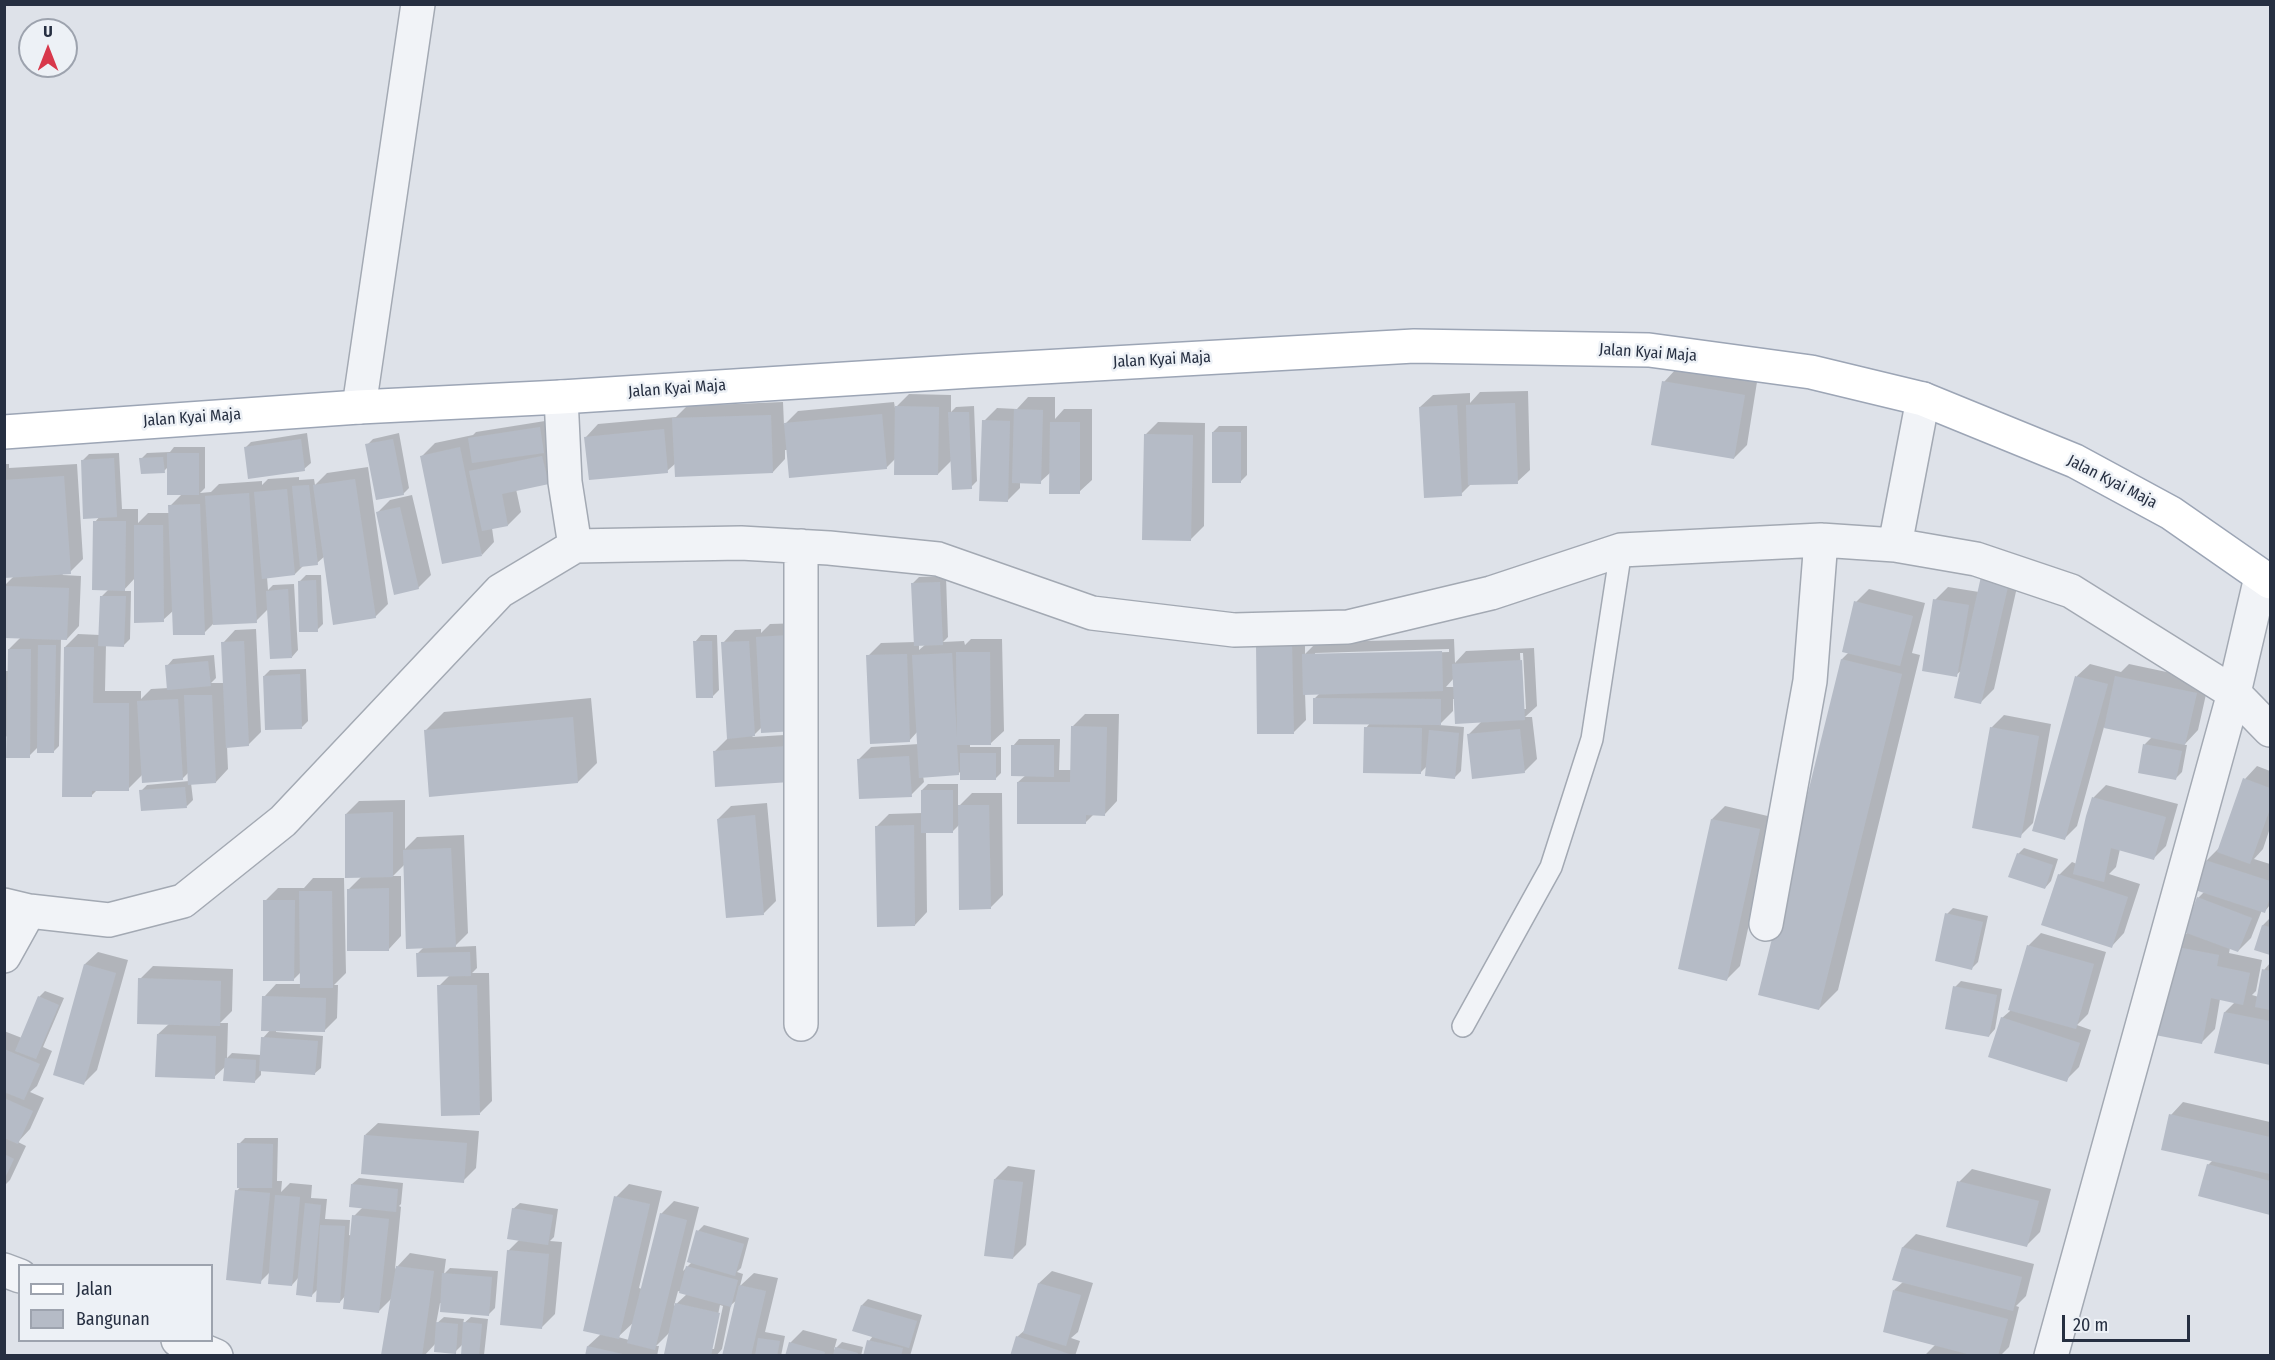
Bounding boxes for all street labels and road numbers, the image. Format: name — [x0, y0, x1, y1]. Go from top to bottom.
street label: Jalan Kyai Maja — [1598, 340, 1698, 366]
street label: Jalan Kyai Maja — [1113, 348, 1211, 372]
street label: Jalan Kyai Maja — [627, 376, 727, 402]
street label: Jalan Kyai Maja — [142, 405, 242, 431]
street label: Jalan Kyai Maja — [2064, 451, 2160, 513]

